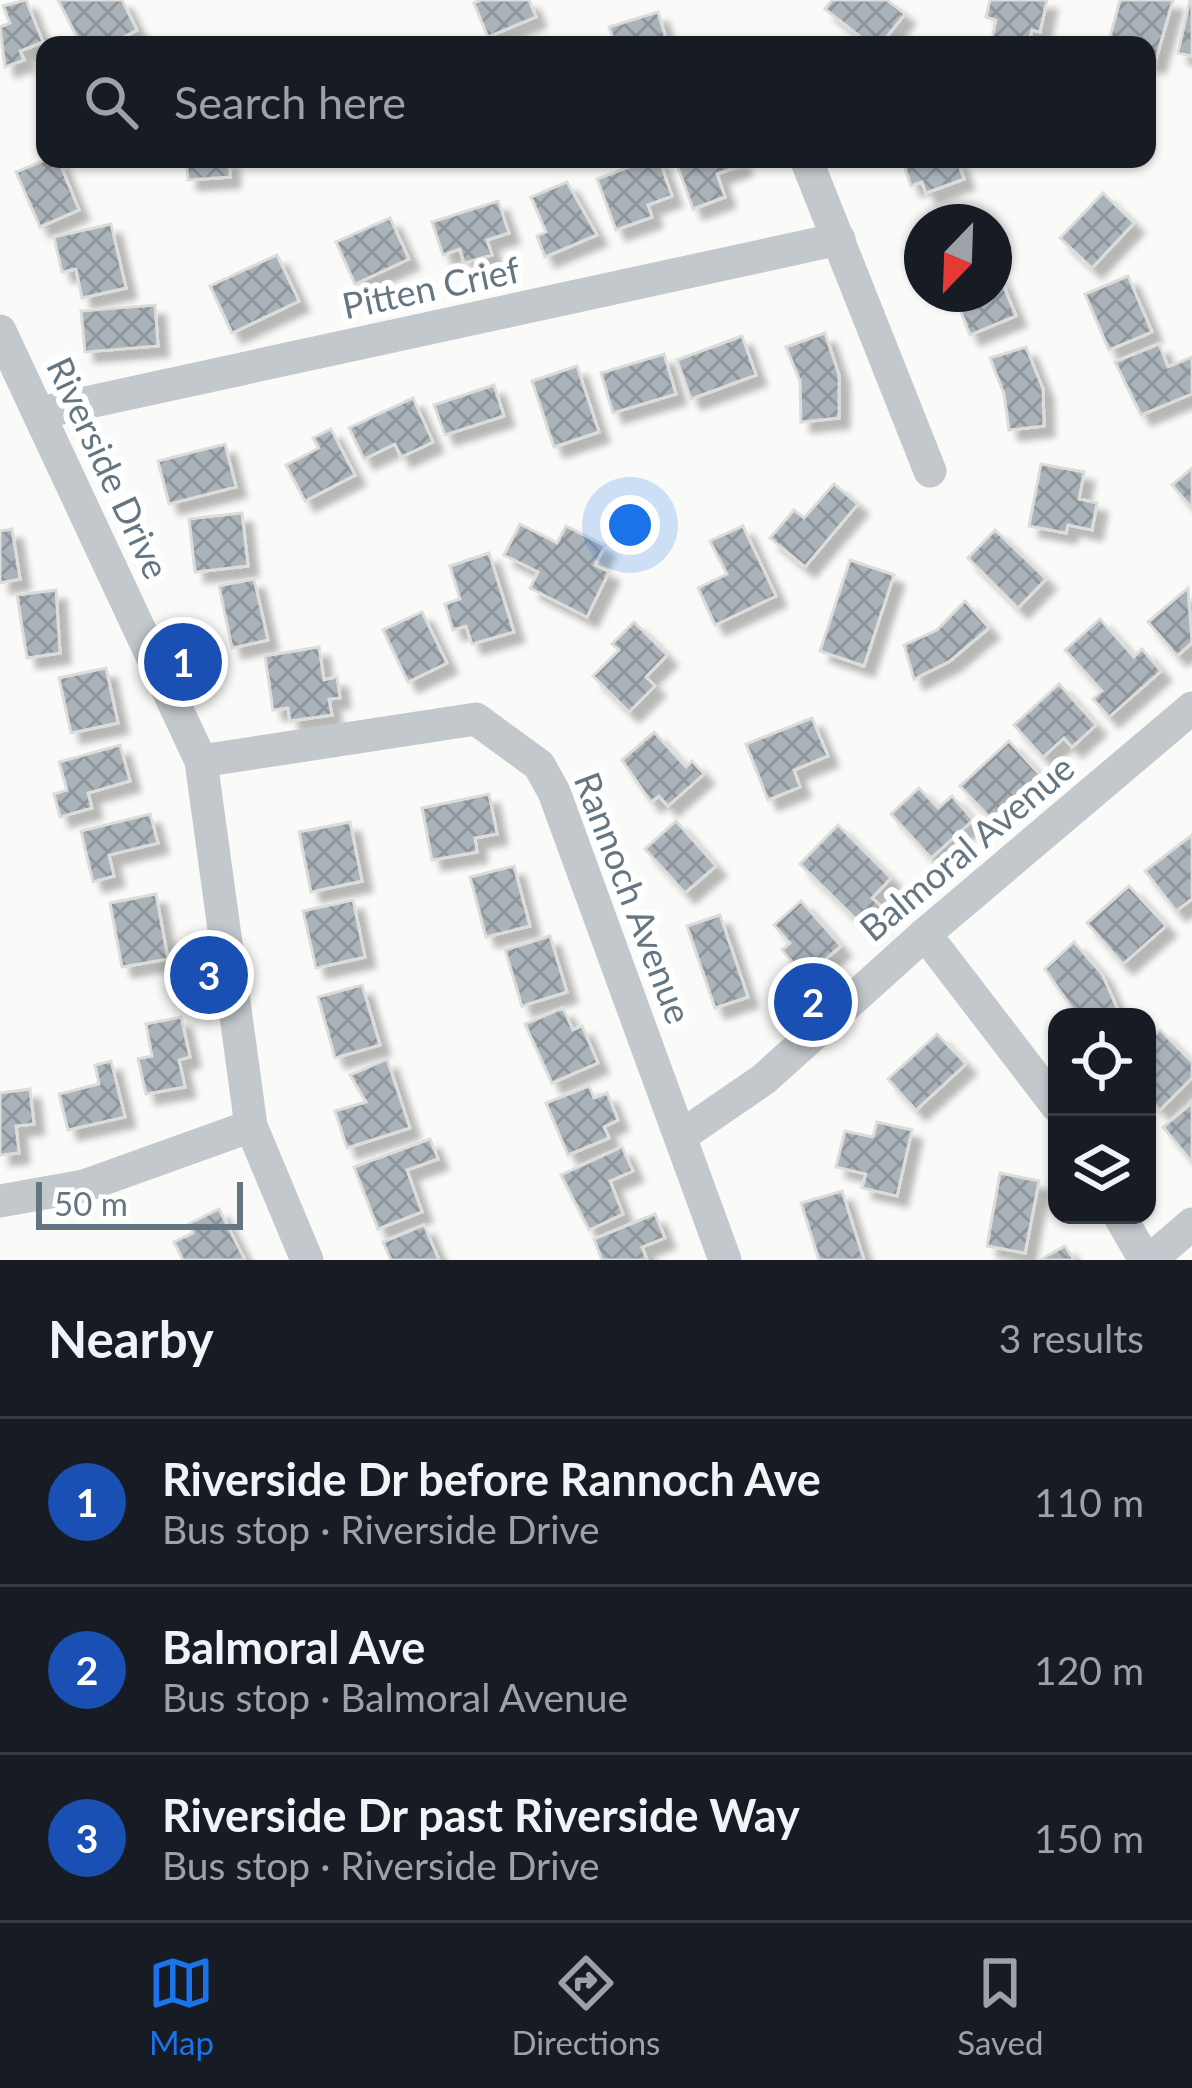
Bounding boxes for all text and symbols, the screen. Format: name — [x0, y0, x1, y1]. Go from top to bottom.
search box — [36, 36, 1156, 168]
icon: search — [78, 69, 144, 135]
text: Search here — [174, 75, 406, 129]
north arrow — [904, 204, 1012, 312]
street label: Pitten Crief — [338, 247, 524, 327]
street label: Riverside Drive — [38, 350, 179, 585]
your location — [600, 495, 660, 555]
pin: 1 — [144, 617, 222, 707]
street label: Balmoral Avenue — [850, 745, 1082, 950]
street label: Rannoch Avenue — [566, 766, 702, 1029]
pin: 3 — [170, 930, 248, 1020]
pin: 2 — [774, 957, 852, 1047]
map controls — [1048, 1008, 1156, 1224]
button: locate — [1048, 1008, 1156, 1116]
button: layers — [1048, 1116, 1156, 1224]
scale bar — [36, 1176, 243, 1229]
text: 50 m — [54, 1183, 128, 1223]
text: Nearby — [48, 1308, 214, 1369]
text: 3 results — [999, 1315, 1144, 1361]
text: Riverside Dr before Rannoch Ave — [162, 1452, 821, 1506]
text: 1 — [76, 1479, 98, 1525]
text: 110 m — [1034, 1479, 1144, 1525]
text: Bus stop · Riverside Drive — [162, 1506, 600, 1552]
text: Balmoral Ave — [162, 1620, 425, 1674]
text: 2 — [76, 1647, 98, 1693]
text: 120 m — [1034, 1647, 1144, 1693]
text: Bus stop · Balmoral Avenue — [162, 1674, 628, 1720]
text: Riverside Dr past Riverside Way — [162, 1788, 800, 1842]
text: 3 — [76, 1815, 98, 1861]
text: 150 m — [1034, 1815, 1144, 1861]
text: Bus stop · Riverside Drive — [162, 1842, 600, 1888]
tab: Map — [148, 1950, 214, 2062]
tab: Directions — [511, 1950, 660, 2062]
tab: Saved — [957, 1950, 1044, 2062]

